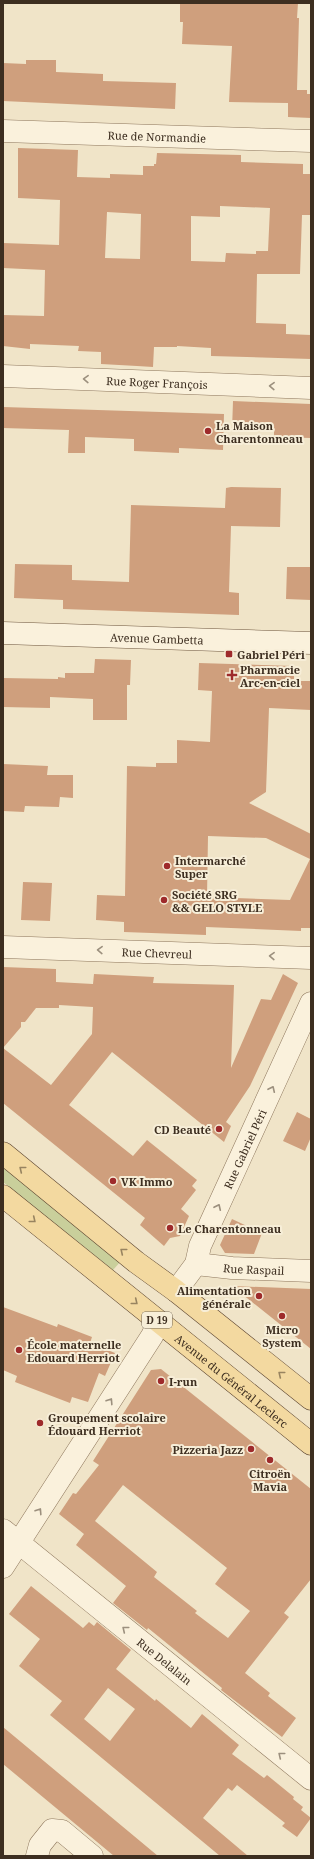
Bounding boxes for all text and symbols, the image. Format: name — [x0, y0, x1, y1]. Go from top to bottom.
street label: Rue de Normandie — [108, 127, 206, 145]
street label: Rue Roger François — [106, 373, 208, 391]
one-way arrow — [83, 375, 89, 383]
one-way arrow — [269, 382, 275, 390]
place label: La Maison Charentonneau — [216, 418, 303, 446]
marker: La Maison Charentonneau — [203, 426, 213, 436]
street label: Avenue Gambetta — [110, 629, 204, 647]
place label: Gabriel Péri — [237, 647, 305, 662]
marker: Gabriel Péri — [224, 649, 234, 659]
place label: Pharmacie Arc-en-ciel — [240, 662, 300, 690]
marker: Pharmacie Arc-en-ciel — [227, 670, 237, 680]
place label: Intermarché Super — [175, 853, 246, 881]
marker: Intermarché Super — [162, 861, 172, 871]
place label: Société SRG && GELO STYLE — [172, 887, 262, 915]
marker: Société SRG && GELO STYLE — [159, 895, 169, 905]
street label: Rue Chevreul — [121, 944, 193, 961]
one-way arrow — [97, 946, 103, 955]
one-way arrow — [269, 952, 275, 961]
one-way arrow — [267, 1085, 275, 1093]
street label: Rue Gabriel Péri — [220, 1106, 269, 1191]
place label: CD Beauté — [154, 1122, 211, 1137]
marker: CD Beauté — [214, 1124, 224, 1134]
one-way arrow — [20, 1166, 27, 1173]
place label: VK Immo — [121, 1174, 173, 1189]
marker: VK Immo — [108, 1176, 118, 1186]
one-way arrow — [213, 1204, 221, 1211]
one-way arrow — [29, 1216, 36, 1223]
place label: Le Charentonneau — [178, 1221, 282, 1236]
marker: Le Charentonneau — [165, 1223, 175, 1233]
one-way arrow — [120, 1249, 128, 1256]
street label: Rue Raspail — [222, 1260, 285, 1278]
place label: Alimentation générale — [177, 1283, 252, 1311]
marker: Alimentation générale — [254, 1291, 264, 1301]
one-way arrow — [130, 1297, 137, 1304]
marker: Micro System — [277, 1311, 287, 1321]
road number: D 19 — [142, 1312, 172, 1328]
place label: Micro System — [262, 1322, 302, 1350]
street label: Avenue du Général Leclerc — [172, 1330, 292, 1431]
place label: École maternelle Edouard Herriot — [27, 1337, 121, 1365]
marker: École maternelle Edouard Herriot — [14, 1345, 24, 1355]
one-way arrow — [278, 1372, 285, 1379]
place label: I-run — [169, 1374, 198, 1389]
marker: I-run — [156, 1376, 166, 1386]
one-way arrow — [105, 1398, 113, 1405]
place label: Groupement scolaire Édouard Herriot — [48, 1410, 166, 1438]
marker: Groupement scolaire Édouard Herriot — [35, 1418, 45, 1428]
place label: Pizzeria Jazz — [173, 1442, 243, 1457]
marker: Pizzeria Jazz — [246, 1444, 256, 1454]
marker: Citroën Mavia — [265, 1455, 275, 1465]
place label: Citroën Mavia — [249, 1466, 292, 1494]
one-way arrow — [35, 1508, 42, 1515]
one-way arrow — [122, 1627, 129, 1634]
street label: Rue Delalain — [134, 1634, 195, 1688]
one-way arrow — [278, 1752, 285, 1759]

